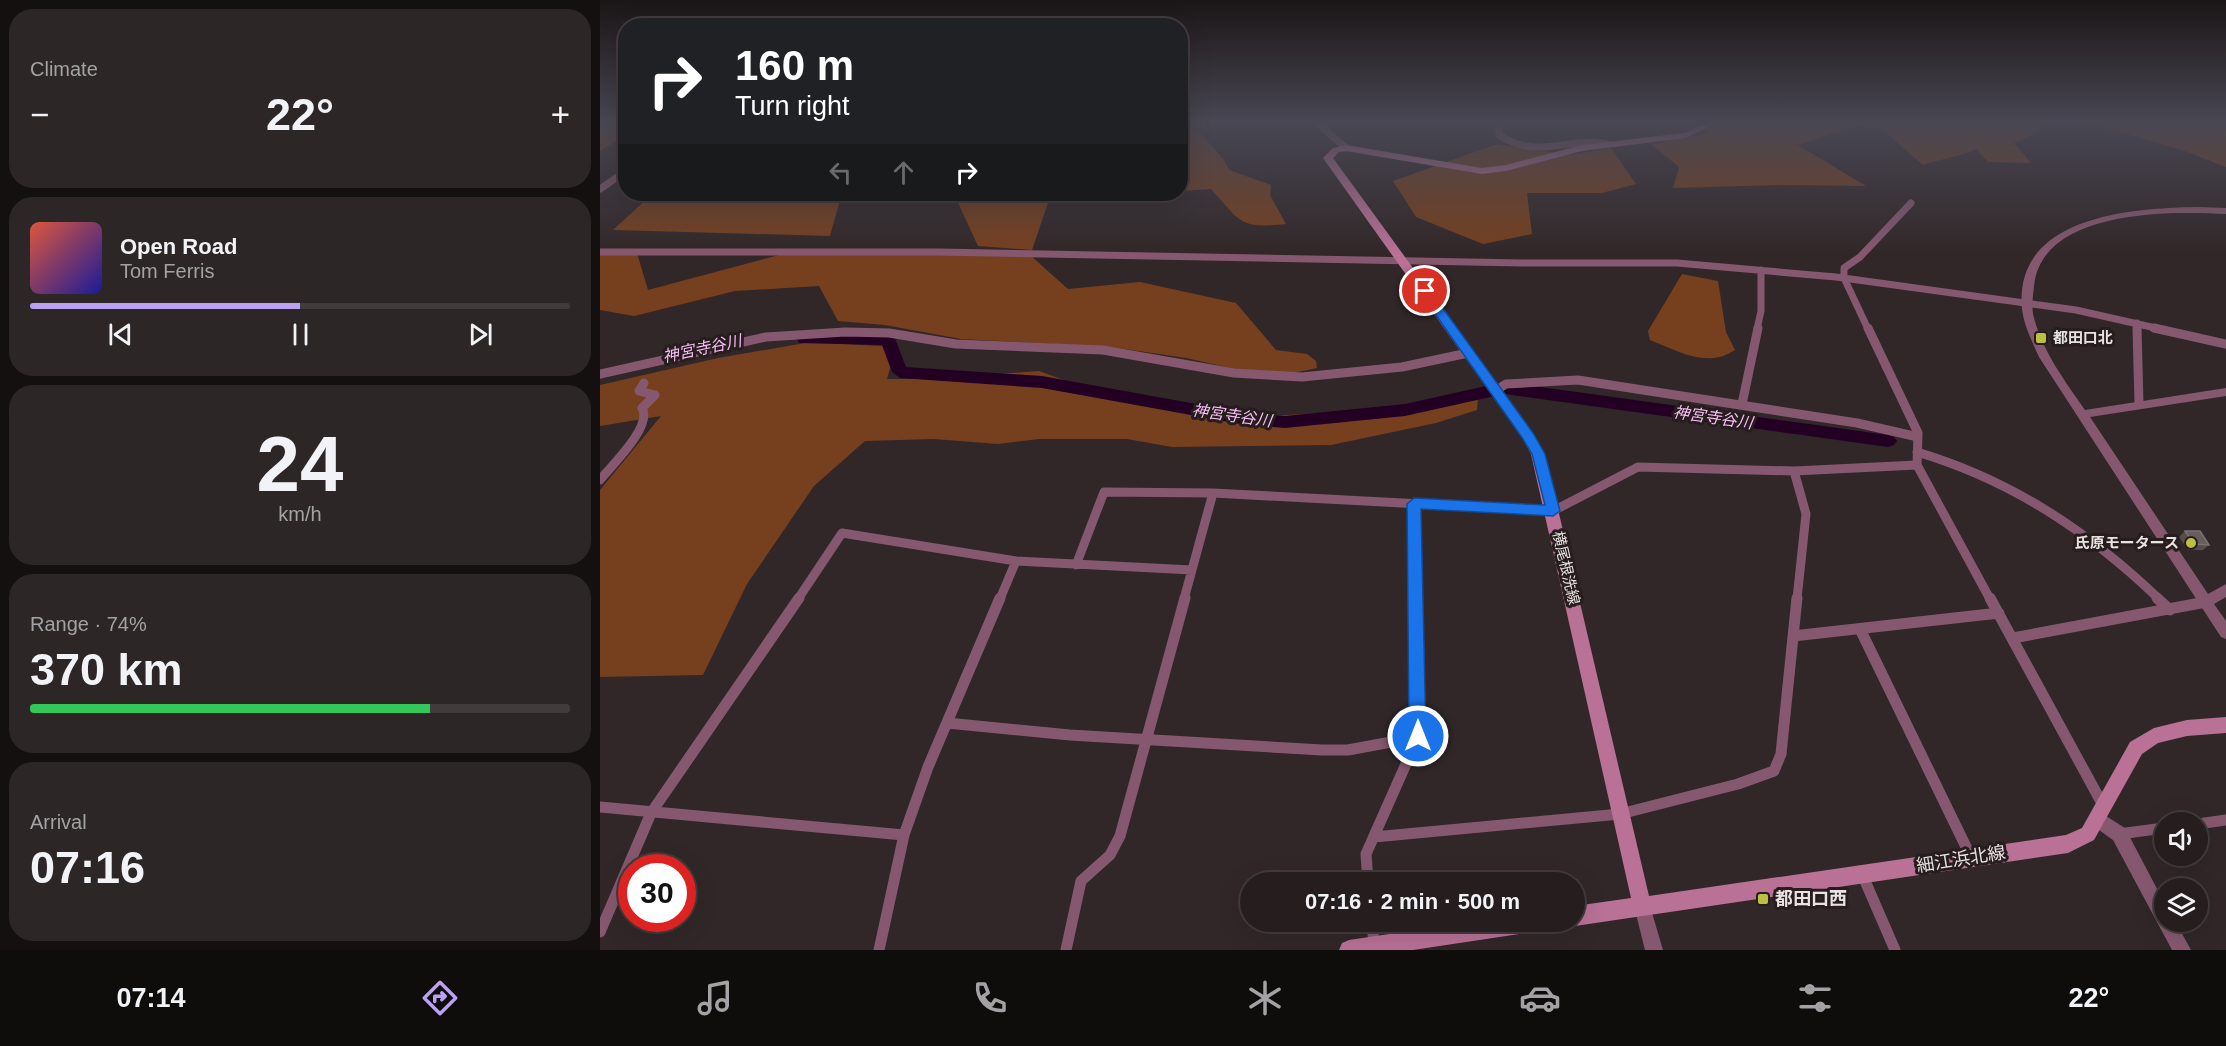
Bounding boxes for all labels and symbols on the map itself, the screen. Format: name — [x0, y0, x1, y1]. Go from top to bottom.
pin — [1399, 265, 1450, 316]
place label: 都田口北 — [2053, 329, 2113, 346]
water label: 神宮寺谷川 — [661, 331, 745, 365]
marker: 都田口北 — [2034, 331, 2048, 345]
water label: 神宮寺谷川 — [1191, 402, 1275, 430]
water label: 神宮寺谷川 — [1672, 404, 1756, 432]
street label: 横尾根洗線 — [1550, 529, 1583, 606]
place label: 氏原モータース — [2075, 534, 2179, 551]
marker: 氏原モータース — [2184, 536, 2198, 550]
position arrow — [1386, 704, 1450, 768]
street label: 細江浜北線 — [1915, 842, 2007, 876]
speed limit sign: 30 — [618, 854, 696, 932]
place label: 都田口西 — [1775, 889, 1847, 909]
marker: 都田口西 — [1756, 892, 1770, 906]

